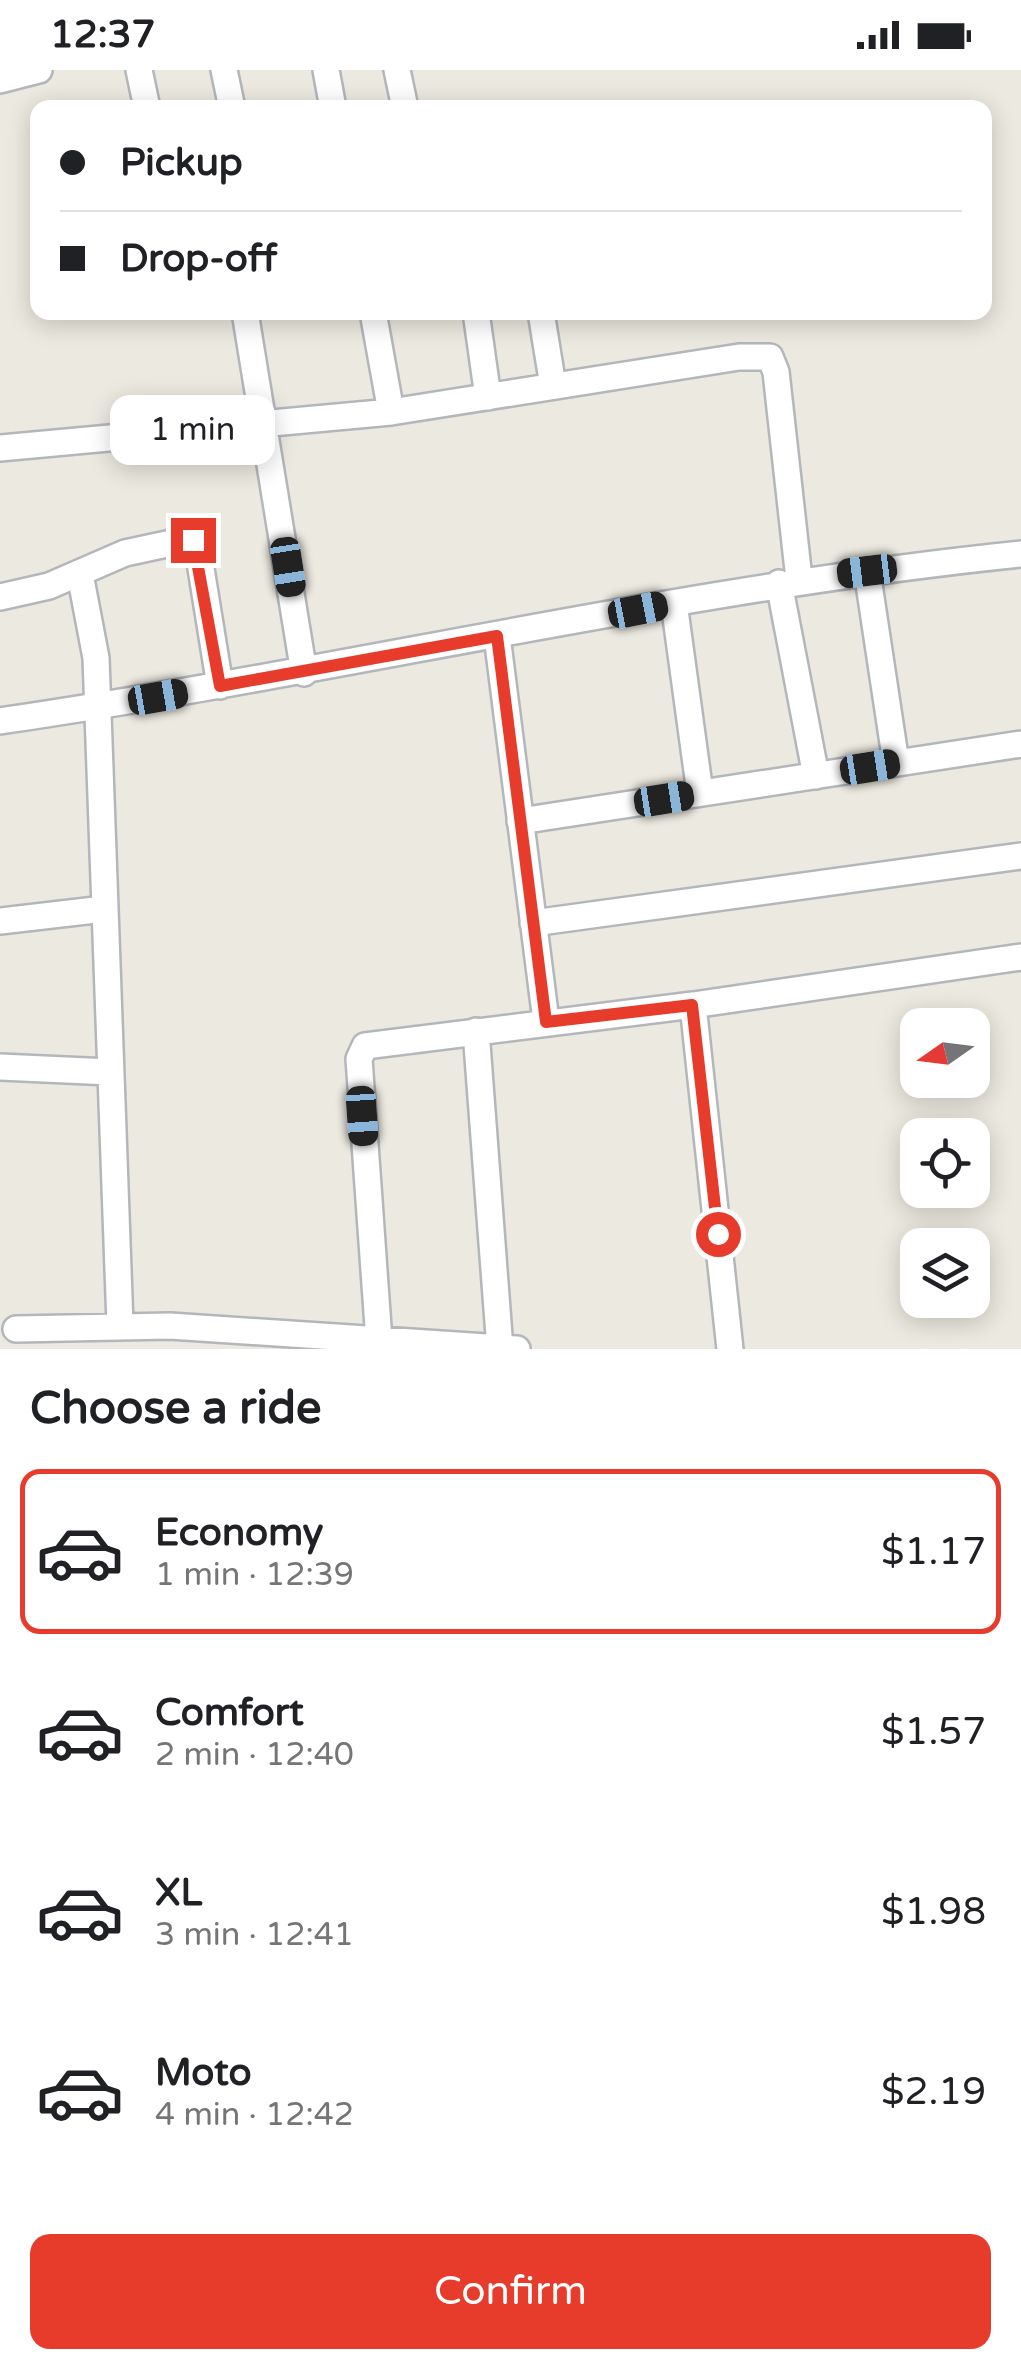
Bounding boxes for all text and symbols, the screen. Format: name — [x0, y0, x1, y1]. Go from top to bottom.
text: 12:37 — [50, 12, 155, 58]
text: Pickup — [120, 140, 243, 186]
text: Drop-off — [120, 236, 277, 282]
callout: 1 min — [110, 395, 276, 465]
text: 1 min — [150, 411, 235, 449]
route end — [171, 518, 216, 563]
car — [268, 535, 308, 599]
car — [835, 552, 899, 590]
car — [606, 590, 670, 630]
car — [126, 677, 190, 717]
car — [838, 747, 902, 787]
car — [632, 779, 696, 819]
north arrow — [900, 1008, 990, 1098]
map controls — [900, 1008, 990, 1318]
car — [345, 1085, 379, 1147]
button: locate — [900, 1118, 990, 1208]
route start — [696, 1212, 741, 1257]
button: layers — [900, 1228, 990, 1318]
text: Choose a ride — [30, 1382, 321, 1436]
icon: car — [35, 1507, 125, 1597]
text: Economy — [155, 1510, 323, 1556]
text: $1.17 — [881, 1529, 986, 1575]
text: 1 min · 12:39 — [155, 1556, 354, 1594]
icon: car — [35, 1687, 125, 1777]
text: Comfort — [155, 1690, 304, 1736]
text: $1.57 — [881, 1709, 986, 1755]
text: 2 min · 12:40 — [155, 1736, 354, 1774]
icon: car — [35, 1867, 125, 1957]
text: XL — [155, 1870, 202, 1916]
text: $1.98 — [881, 1889, 986, 1935]
text: 3 min · 12:41 — [155, 1916, 354, 1954]
icon: car — [35, 2047, 125, 2137]
text: Moto — [155, 2050, 251, 2096]
text: $2.19 — [881, 2069, 986, 2115]
text: 4 min · 12:42 — [155, 2096, 354, 2134]
button: Confirm — [30, 2234, 991, 2349]

